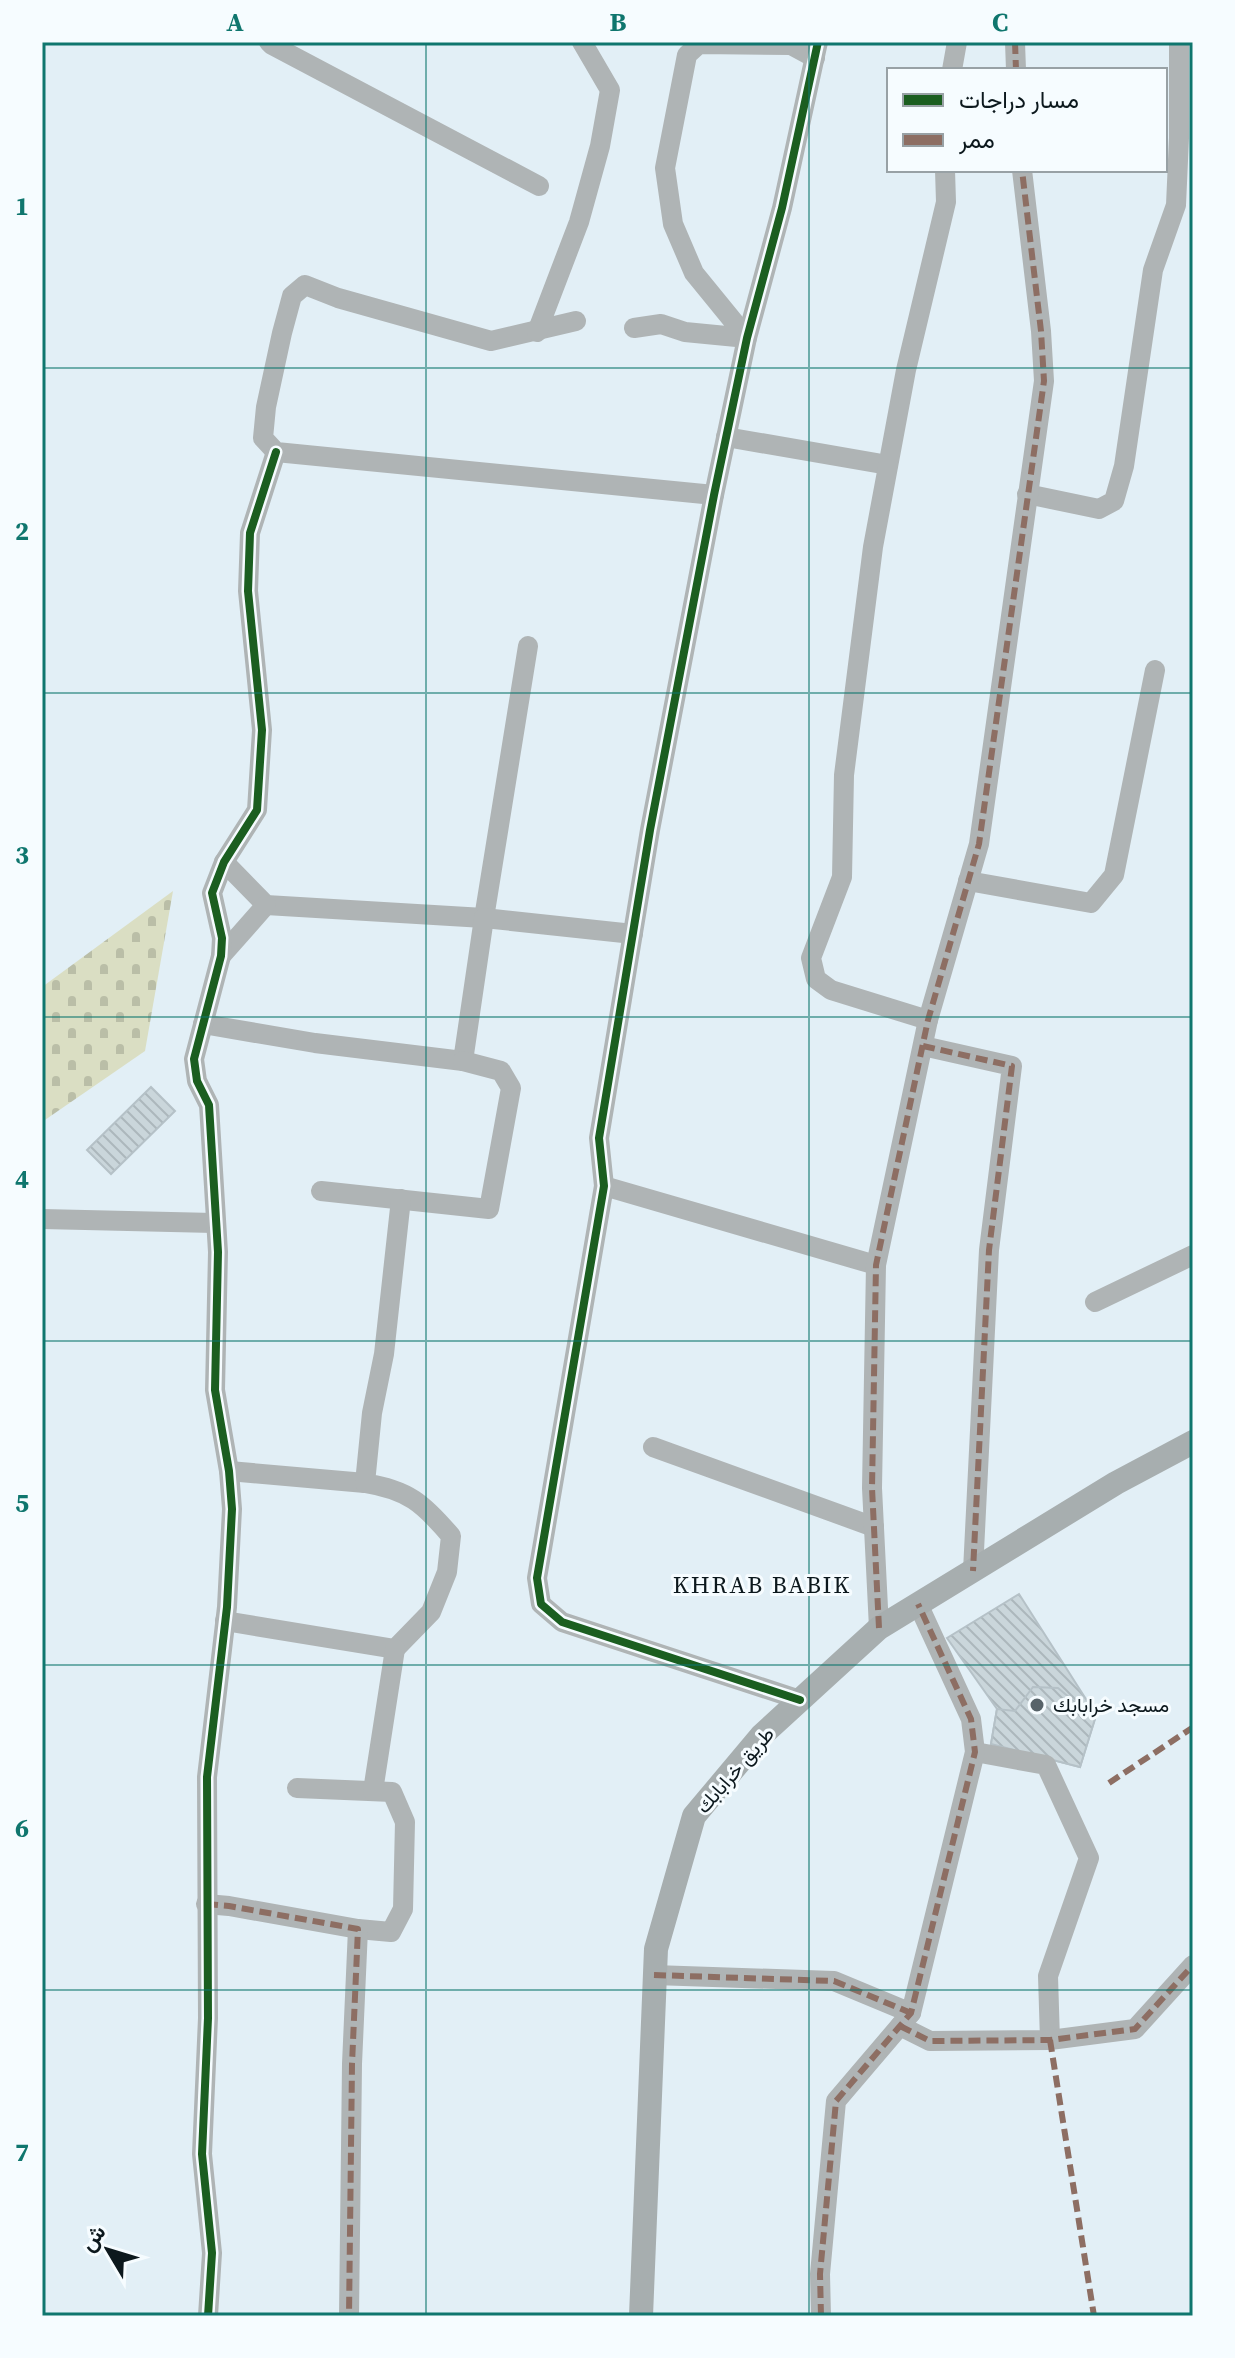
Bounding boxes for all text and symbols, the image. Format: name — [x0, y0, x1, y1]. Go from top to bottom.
text: A — [226, 4, 244, 40]
text: B — [610, 4, 627, 40]
text: C — [992, 4, 1008, 40]
legend — [887, 68, 1167, 172]
text: مسار دراجات — [959, 83, 1079, 116]
text: ممر — [958, 123, 995, 156]
text: 1 — [15, 188, 29, 224]
text: 2 — [15, 513, 29, 549]
text: 3 — [15, 837, 29, 873]
text: 4 — [15, 1161, 29, 1197]
text: 5 — [15, 1485, 29, 1521]
district label: KHRAB BABIK — [673, 1568, 851, 1601]
place label: مسجد خرابابك — [1053, 1691, 1169, 1719]
marker: مسجد خرابابك — [1028, 1696, 1046, 1714]
street label: طريق خرابابك — [689, 1721, 781, 1819]
text: 6 — [15, 1810, 29, 1846]
text: 7 — [15, 2134, 29, 2170]
north arrow — [68, 2210, 148, 2290]
text: ش — [72, 2218, 112, 2257]

